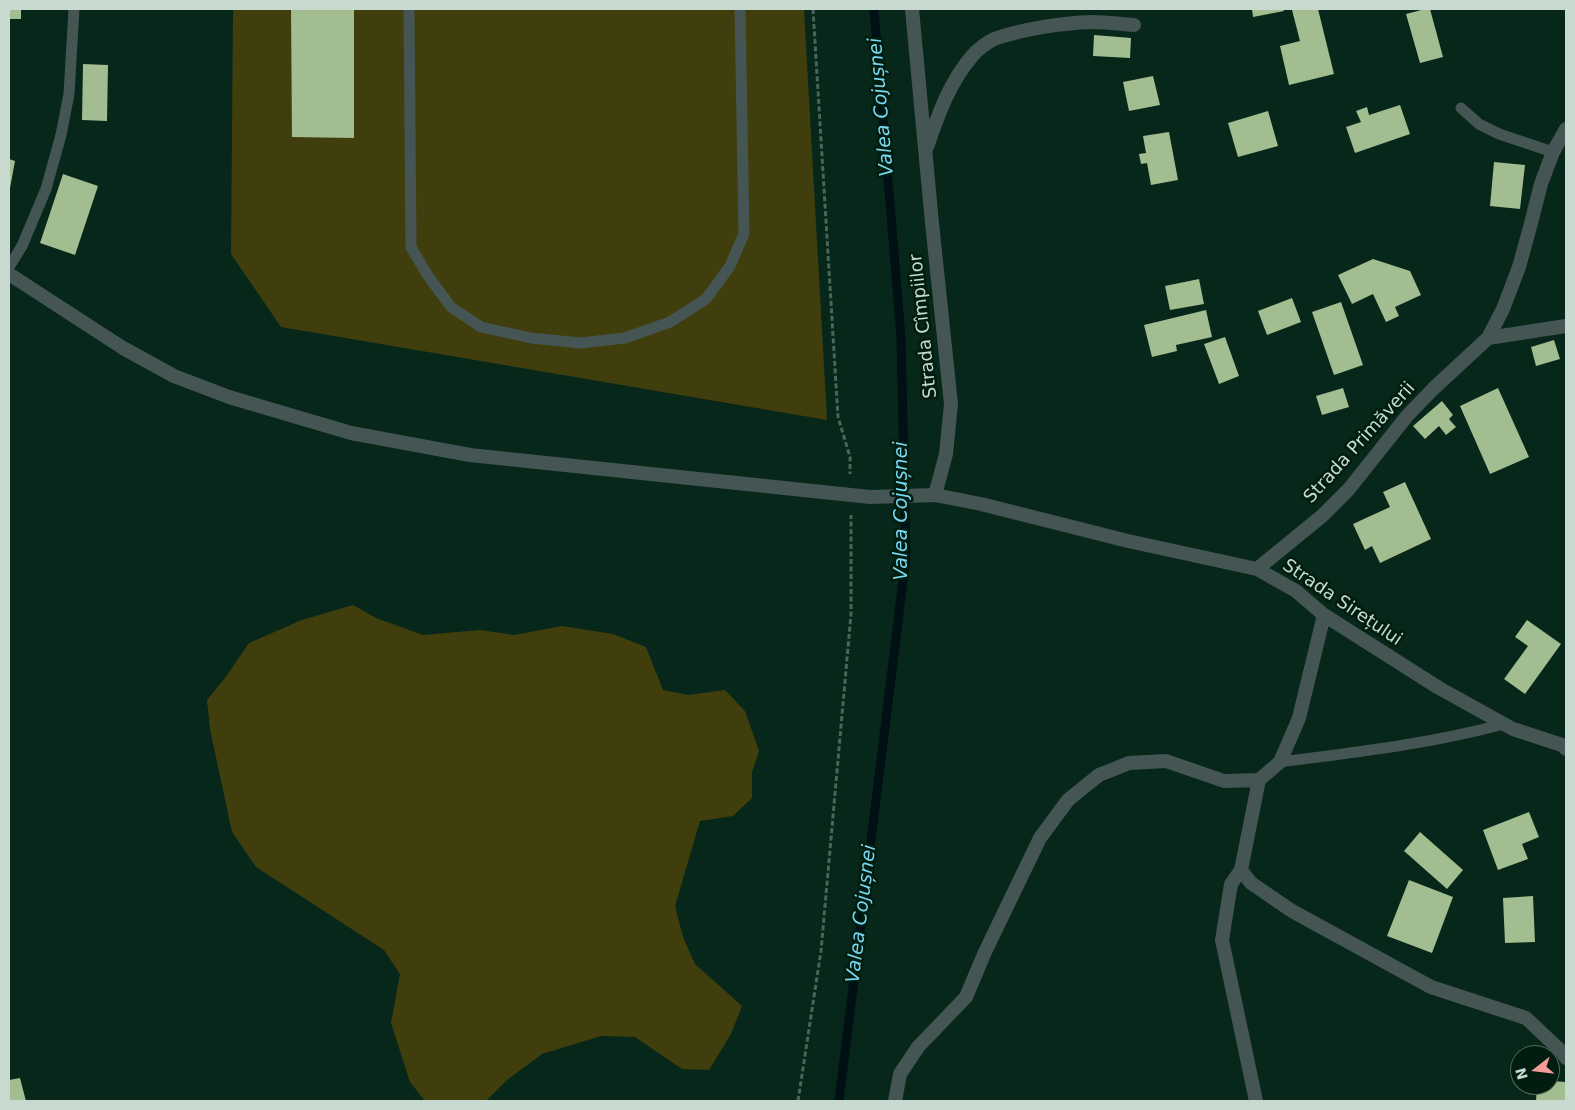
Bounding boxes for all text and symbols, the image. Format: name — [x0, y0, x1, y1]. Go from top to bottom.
water label: Valea Cojușnei — [865, 37, 899, 177]
street label: Strada Cîmpiilor — [906, 253, 942, 399]
street label: Strada Primăverii — [1300, 378, 1420, 508]
water label: Valea Cojușnei — [891, 441, 913, 581]
street label: Strada Sirețului — [1278, 555, 1406, 651]
water label: Valea Cojușnei — [842, 844, 882, 984]
north arrow — [1510, 1045, 1560, 1095]
text: N — [1512, 1066, 1531, 1082]

